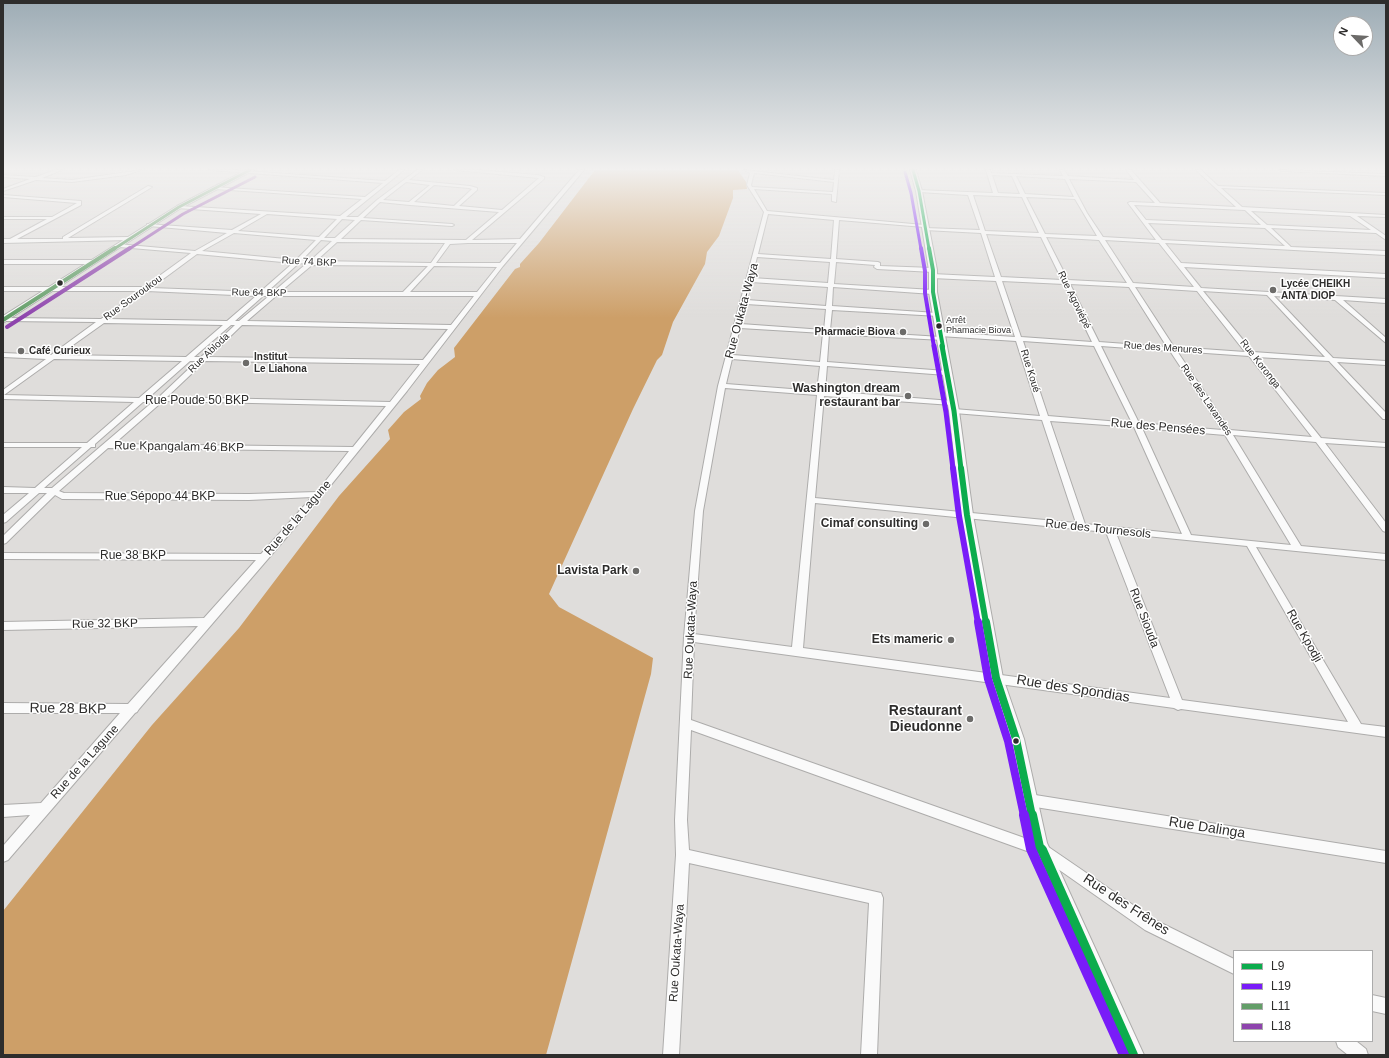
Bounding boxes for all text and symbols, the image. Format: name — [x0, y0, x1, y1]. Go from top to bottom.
north arrow — [1333, 16, 1373, 56]
text: N — [1336, 25, 1350, 37]
street label: Rue 74 BKP — [281, 255, 337, 269]
street label: Rue Oukata-Waya — [722, 262, 762, 360]
street label: Rue Agoviépé — [1055, 269, 1093, 331]
street label: Rue Souroukou — [101, 273, 165, 323]
unlabelled marker — [55, 278, 65, 288]
place label: Lycée CHEIKH ANTA DIOP — [1281, 278, 1350, 302]
marker: Lycée CHEIKH ANTA DIOP — [1268, 285, 1278, 295]
street label: Rue 64 BKP — [231, 287, 287, 299]
place label: Arrêt Phamacie Biova — [946, 316, 1011, 337]
marker: Arrêt Phamacie Biova — [934, 321, 944, 331]
place label: Pharmacie Biova — [814, 326, 895, 338]
marker: Pharmacie Biova — [898, 327, 908, 337]
street label: Rue Abloda — [186, 331, 232, 375]
street label: Rue Koronga — [1237, 337, 1283, 391]
street label: Rue des Menures — [1123, 339, 1203, 357]
place label: Café Curieux — [29, 345, 91, 357]
marker: Café Curieux — [16, 346, 26, 356]
street label: Rue Koué — [1018, 348, 1042, 394]
place label: Institut Le Liahona — [254, 351, 307, 374]
marker: Institut Le Liahona — [241, 358, 251, 368]
street label: Rue des Lavandes — [1178, 362, 1234, 438]
place label: Washington dream restaurant bar — [792, 382, 900, 410]
marker: Washington dream restaurant bar — [903, 391, 913, 401]
street label: Rue Poude 50 BKP — [145, 394, 249, 408]
street label: Rue des Pensées — [1110, 416, 1206, 438]
street label: Rue Kpangalam 46 BKP — [114, 439, 244, 455]
street label: Rue de la Lagune — [261, 478, 335, 558]
street label: Rue Sépopo 44 BKP — [105, 490, 215, 504]
street label: Rue des Tournesols — [1045, 516, 1151, 542]
place label: Cimaf consulting — [821, 517, 918, 531]
marker: Cimaf consulting — [921, 519, 931, 529]
street label: Rue 38 BKP — [100, 549, 166, 563]
place label: Lavista Park — [557, 564, 628, 578]
marker: Lavista Park — [631, 566, 641, 576]
street label: Rue Oukata-Waya — [681, 581, 701, 679]
street label: Rue Siouda — [1126, 586, 1162, 650]
street label: Rue Kpodji — [1283, 607, 1325, 665]
street label: Rue 32 BKP — [72, 616, 138, 632]
place label: Ets mameric — [872, 633, 943, 647]
marker: Ets mameric — [946, 635, 956, 645]
street label: Rue des Spondias — [1015, 672, 1131, 706]
street label: Rue 28 BKP — [29, 700, 107, 718]
place label: Restaurant Dieudonne — [889, 703, 962, 736]
marker: Restaurant Dieudonne — [965, 714, 975, 724]
street label: Rue de la Lagune — [48, 722, 122, 802]
unlabelled marker — [1011, 736, 1021, 746]
street label: Rue Dalinga — [1168, 814, 1246, 842]
street label: Rue des Frênes — [1080, 871, 1172, 939]
street label: Rue Oukata-Waya — [666, 903, 688, 1003]
legend — [1233, 950, 1373, 1042]
text: L9 — [1271, 959, 1284, 973]
text: L19 — [1271, 979, 1291, 993]
text: L11 — [1271, 999, 1290, 1013]
text: L18 — [1271, 1019, 1291, 1033]

